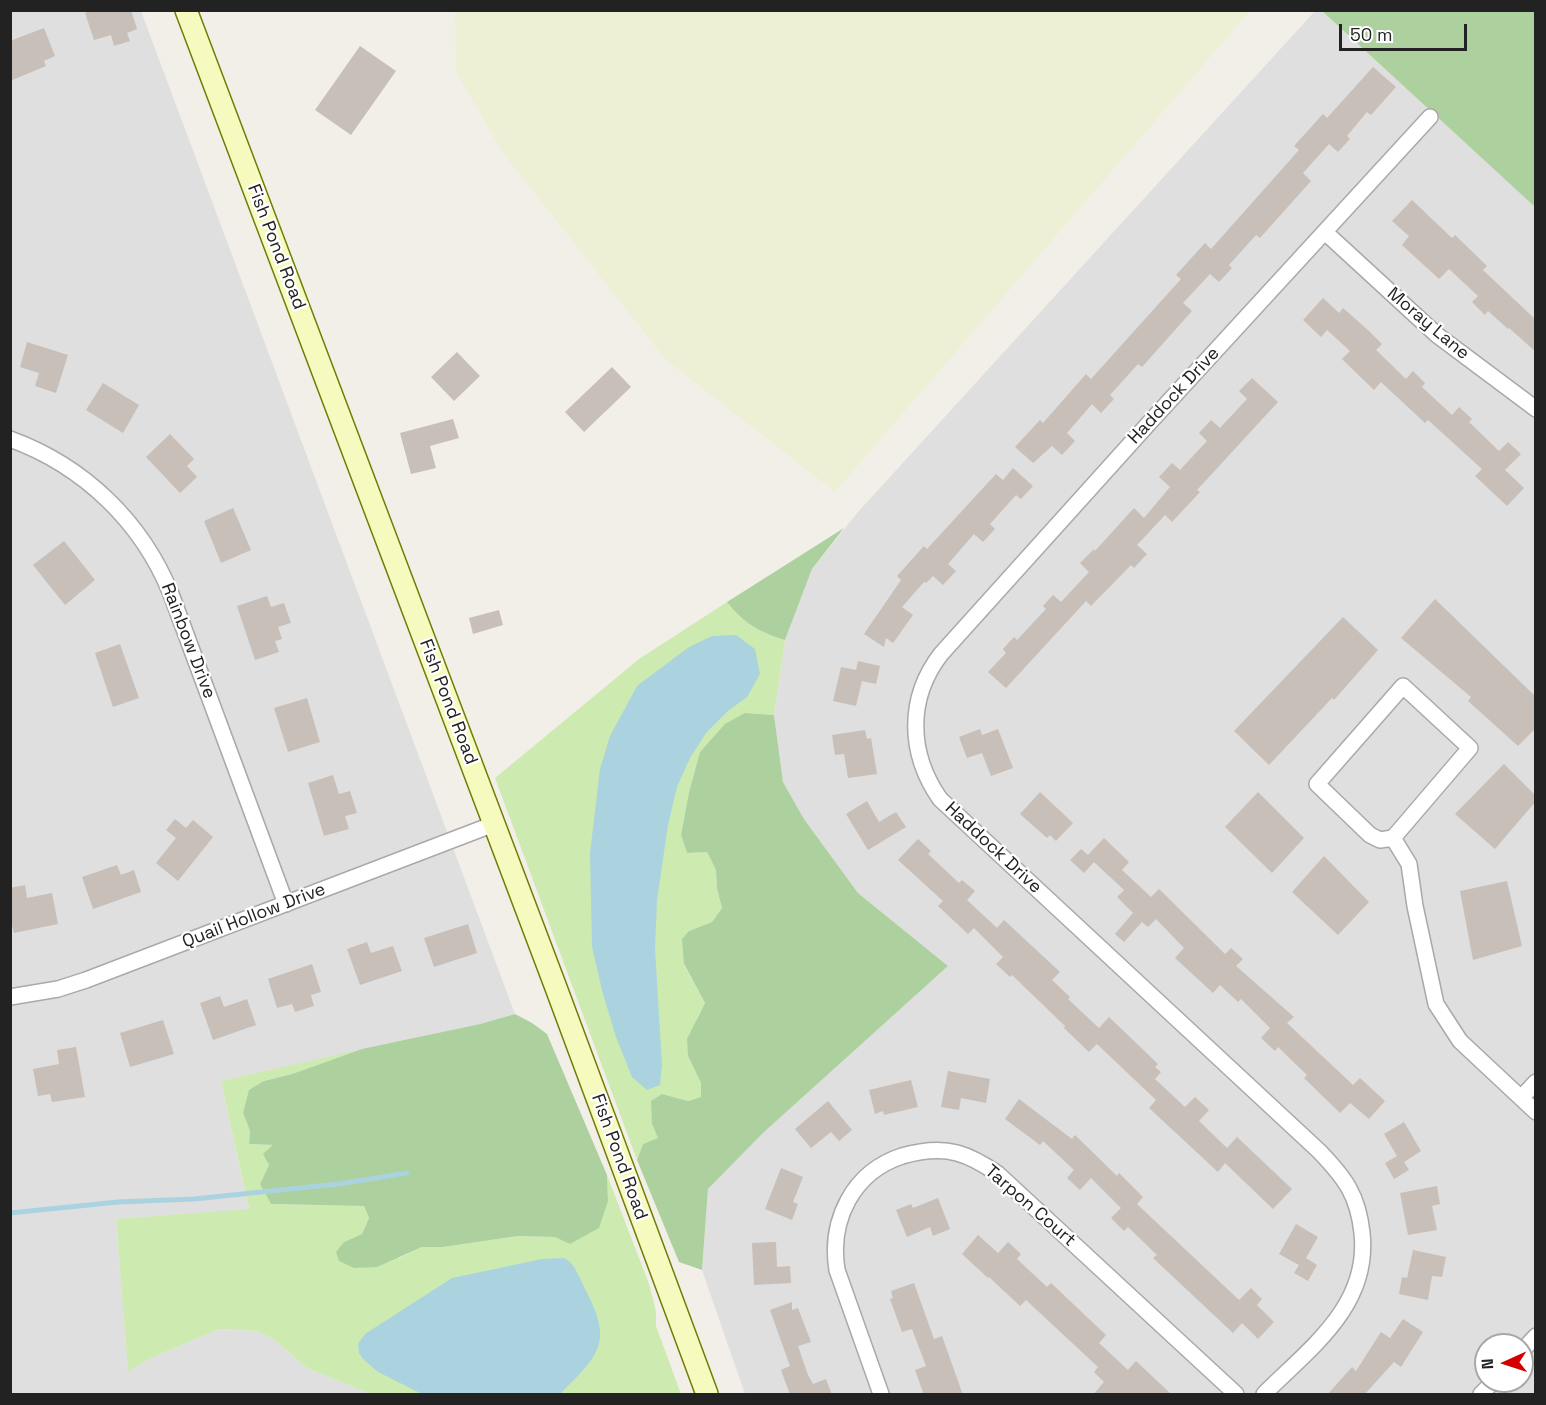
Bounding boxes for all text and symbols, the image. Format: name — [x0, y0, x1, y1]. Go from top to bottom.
scale bar — [1342, 12, 1470, 50]
text: 50 m — [1350, 23, 1392, 46]
street label: Fish Pond Road — [242, 181, 310, 313]
street label: Moray Lane — [1382, 283, 1474, 365]
street label: Haddock Drive — [1124, 343, 1224, 449]
street label: Rainbow Drive — [156, 580, 220, 702]
street label: Fish Pond Road — [414, 636, 482, 768]
street label: Haddock Drive — [940, 798, 1046, 898]
street label: Quail Hollow Drive — [179, 879, 329, 953]
street label: Fish Pond Road — [586, 1091, 652, 1223]
street label: Tarpon Court — [980, 1161, 1080, 1251]
north arrow — [1474, 1333, 1534, 1393]
text: N — [1477, 1358, 1498, 1370]

